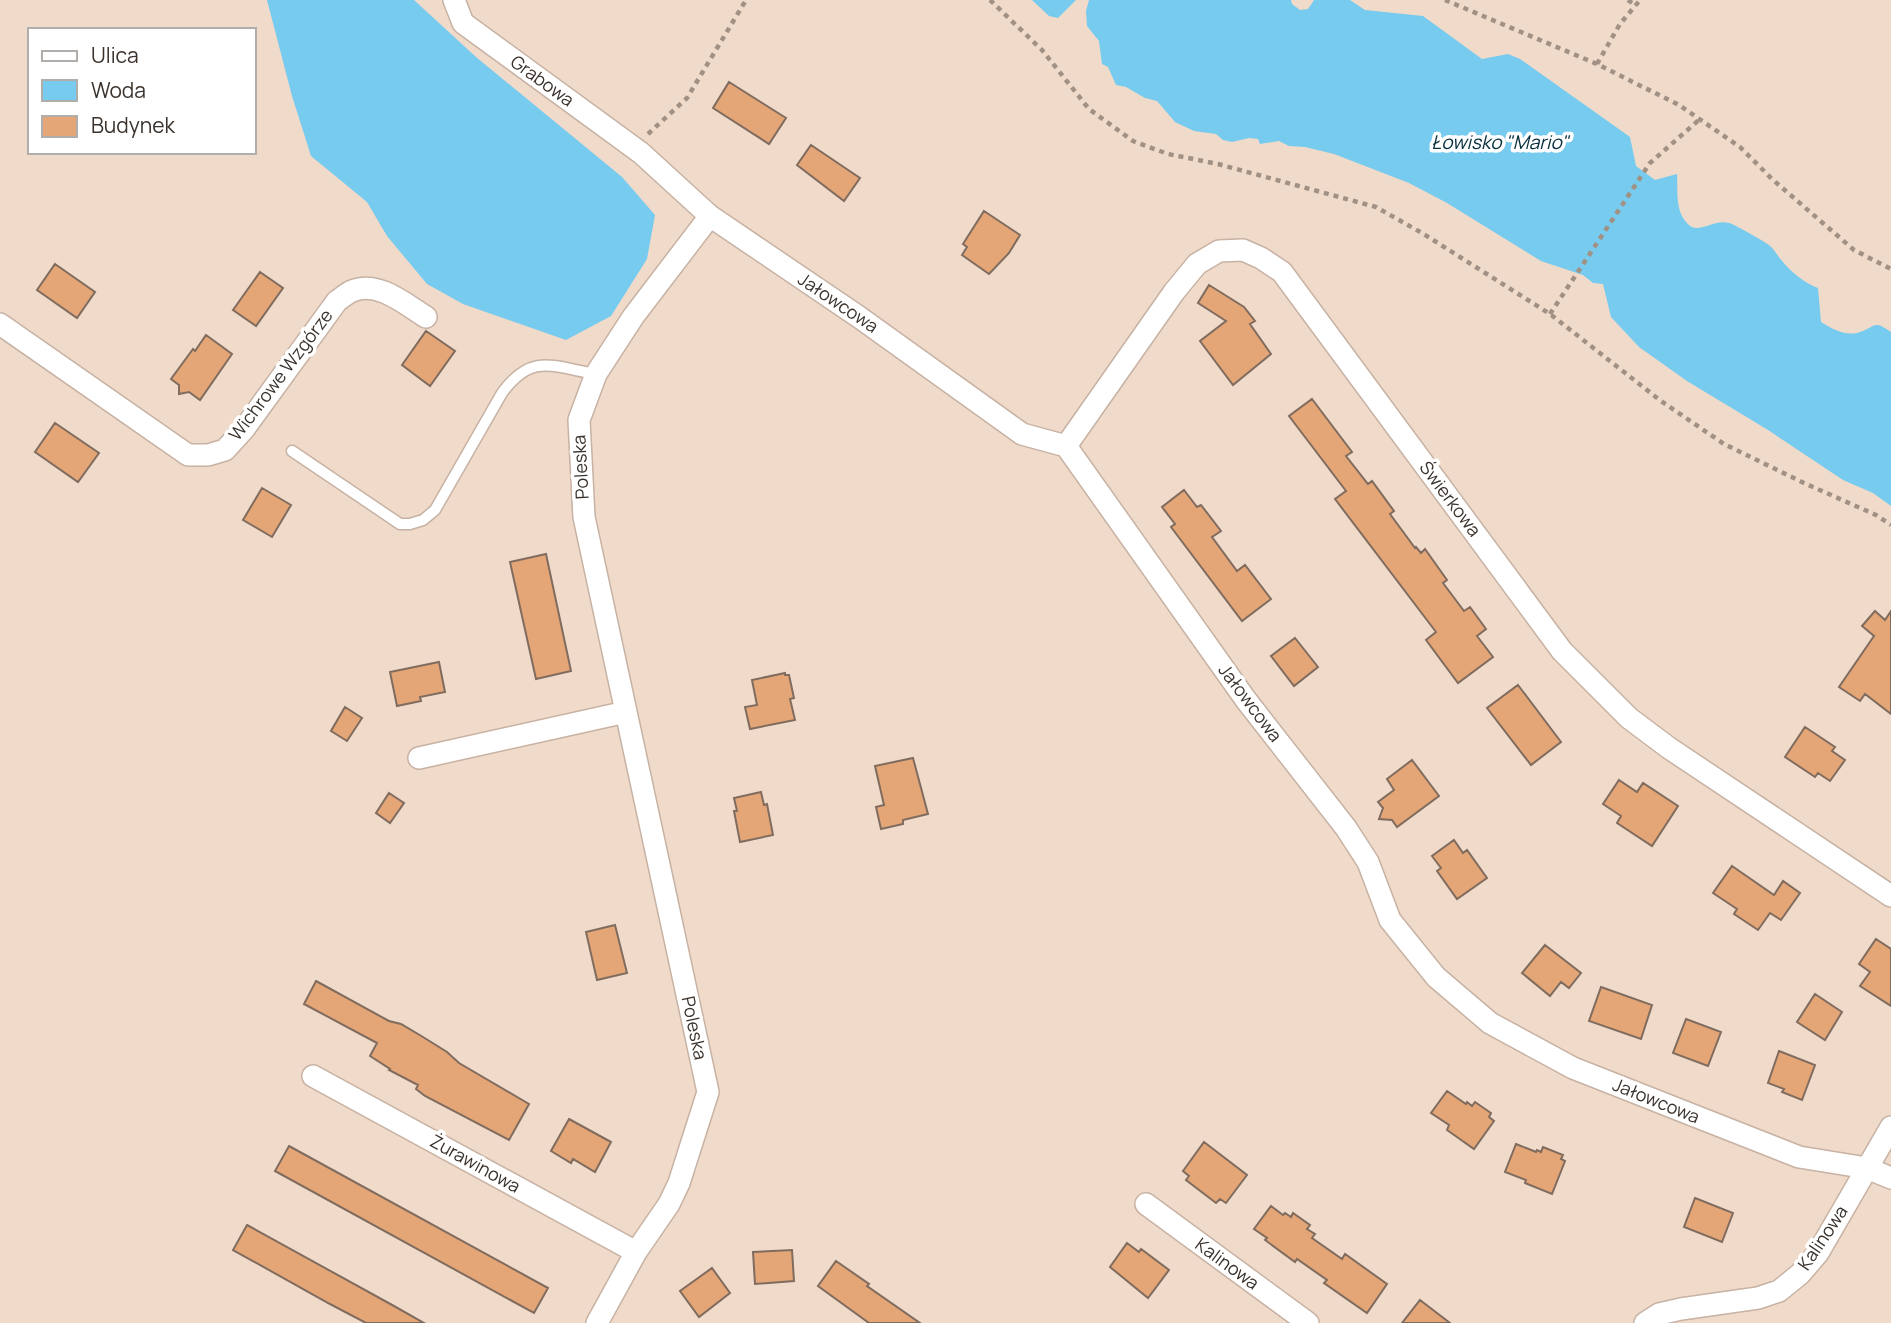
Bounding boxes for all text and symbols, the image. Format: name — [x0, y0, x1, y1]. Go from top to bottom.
legend — [28, 28, 256, 154]
text: Ulica — [91, 41, 139, 69]
street label: Grabowa — [506, 49, 579, 111]
text: Woda — [91, 76, 146, 104]
text: Budynek — [91, 111, 176, 139]
water label: Łowisko "Mario" — [1431, 129, 1570, 155]
street label: Jałowcowa — [794, 267, 883, 338]
street label: Wichrowe Wzgórze — [223, 304, 338, 445]
street label: Poleska — [566, 434, 594, 500]
street label: Świerkowa — [1415, 456, 1487, 541]
street label: Jałowcowa — [1214, 659, 1288, 746]
street label: Poleska — [677, 994, 713, 1062]
street label: Jałowcowa — [1609, 1072, 1703, 1128]
street label: Żurawinowa — [426, 1128, 525, 1198]
street label: Kalinowa — [1792, 1200, 1853, 1275]
street label: Kalinowa — [1191, 1232, 1264, 1294]

